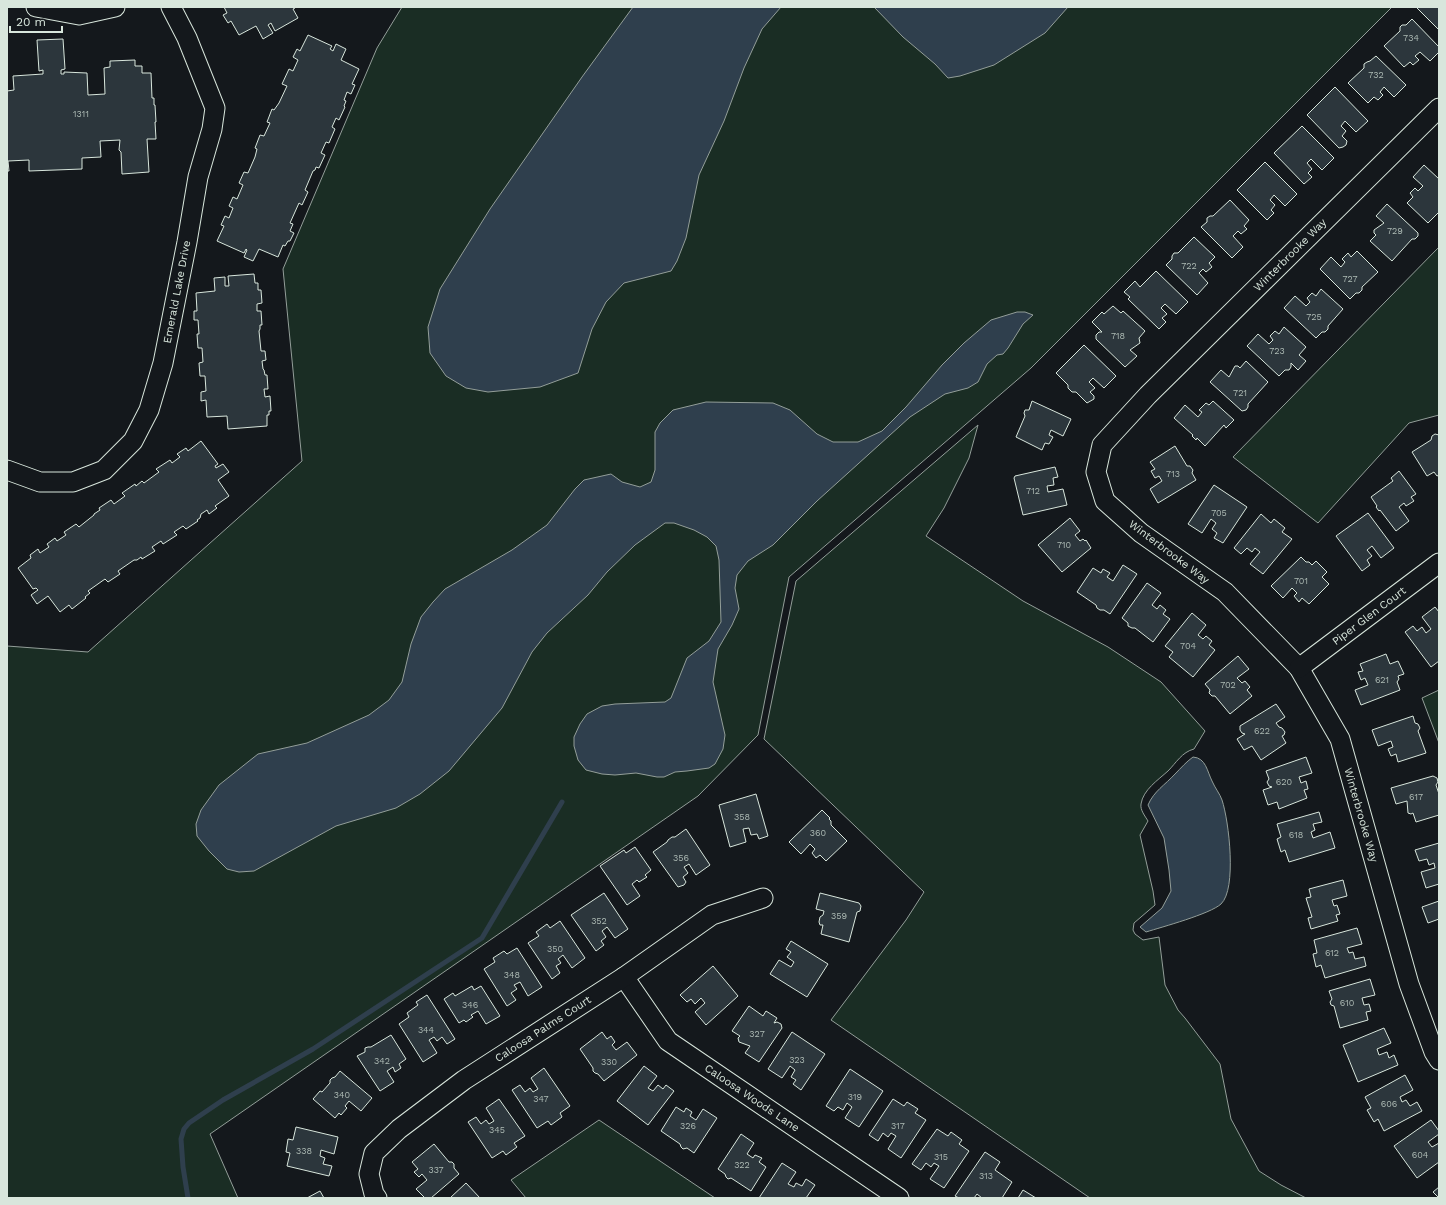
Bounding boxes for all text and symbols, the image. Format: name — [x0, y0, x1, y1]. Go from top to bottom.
scale bar — [10, 8, 62, 34]
text: 20 m — [16, 15, 46, 29]
house number: 734 — [1403, 33, 1419, 43]
house number: 732 — [1368, 70, 1384, 80]
house number: 1311 — [73, 109, 89, 119]
street label: Winterbrooke Way — [1251, 216, 1329, 294]
house number: 729 — [1387, 226, 1403, 236]
street label: Emerald Lake Drive — [161, 239, 193, 345]
house number: 722 — [1181, 261, 1197, 271]
house number: 727 — [1342, 274, 1358, 284]
house number: 725 — [1306, 312, 1322, 322]
house number: 718 — [1111, 331, 1125, 341]
house number: 723 — [1269, 346, 1285, 356]
house number: 721 — [1233, 388, 1247, 398]
house number: 713 — [1166, 469, 1180, 479]
house number: 712 — [1026, 486, 1040, 496]
house number: 705 — [1211, 508, 1227, 518]
street label: Winterbrooke Way — [1126, 517, 1212, 587]
house number: 710 — [1057, 540, 1071, 550]
house number: 701 — [1294, 576, 1308, 586]
street label: Piper Glen Court — [1330, 584, 1409, 648]
house number: 704 — [1180, 641, 1196, 651]
house number: 621 — [1375, 675, 1389, 685]
house number: 702 — [1220, 680, 1236, 690]
house number: 622 — [1254, 726, 1270, 736]
street label: Winterbrooke Way — [1341, 766, 1381, 864]
house number: 620 — [1276, 777, 1293, 787]
house number: 617 — [1409, 792, 1423, 802]
house number: 358 — [734, 812, 750, 822]
house number: 360 — [810, 828, 827, 838]
house number: 618 — [1289, 830, 1303, 840]
house number: 356 — [673, 853, 689, 863]
house number: 359 — [831, 911, 847, 921]
house number: 352 — [591, 916, 607, 926]
house number: 350 — [547, 944, 563, 954]
house number: 612 — [1325, 948, 1339, 958]
house number: 348 — [504, 970, 520, 980]
street label: Caloosa Palms Court — [493, 993, 594, 1065]
house number: 610 — [1340, 998, 1355, 1008]
house number: 346 — [462, 1000, 478, 1010]
house number: 344 — [418, 1025, 435, 1035]
house number: 327 — [749, 1029, 765, 1039]
house number: 323 — [789, 1055, 805, 1065]
house number: 342 — [374, 1056, 390, 1066]
house number: 330 — [601, 1057, 617, 1067]
street label: Caloosa Woods Lane — [702, 1061, 802, 1135]
house number: 340 — [334, 1090, 351, 1100]
house number: 319 — [848, 1092, 862, 1102]
house number: 347 — [533, 1094, 549, 1104]
house number: 606 — [1381, 1099, 1397, 1109]
house number: 326 — [680, 1121, 696, 1131]
house number: 317 — [891, 1121, 905, 1131]
house number: 345 — [489, 1125, 505, 1135]
house number: 338 — [296, 1146, 312, 1156]
house number: 604 — [1412, 1150, 1429, 1160]
house number: 315 — [934, 1152, 948, 1162]
house number: 322 — [734, 1160, 750, 1170]
house number: 337 — [428, 1165, 444, 1175]
house number: 313 — [979, 1171, 993, 1181]

